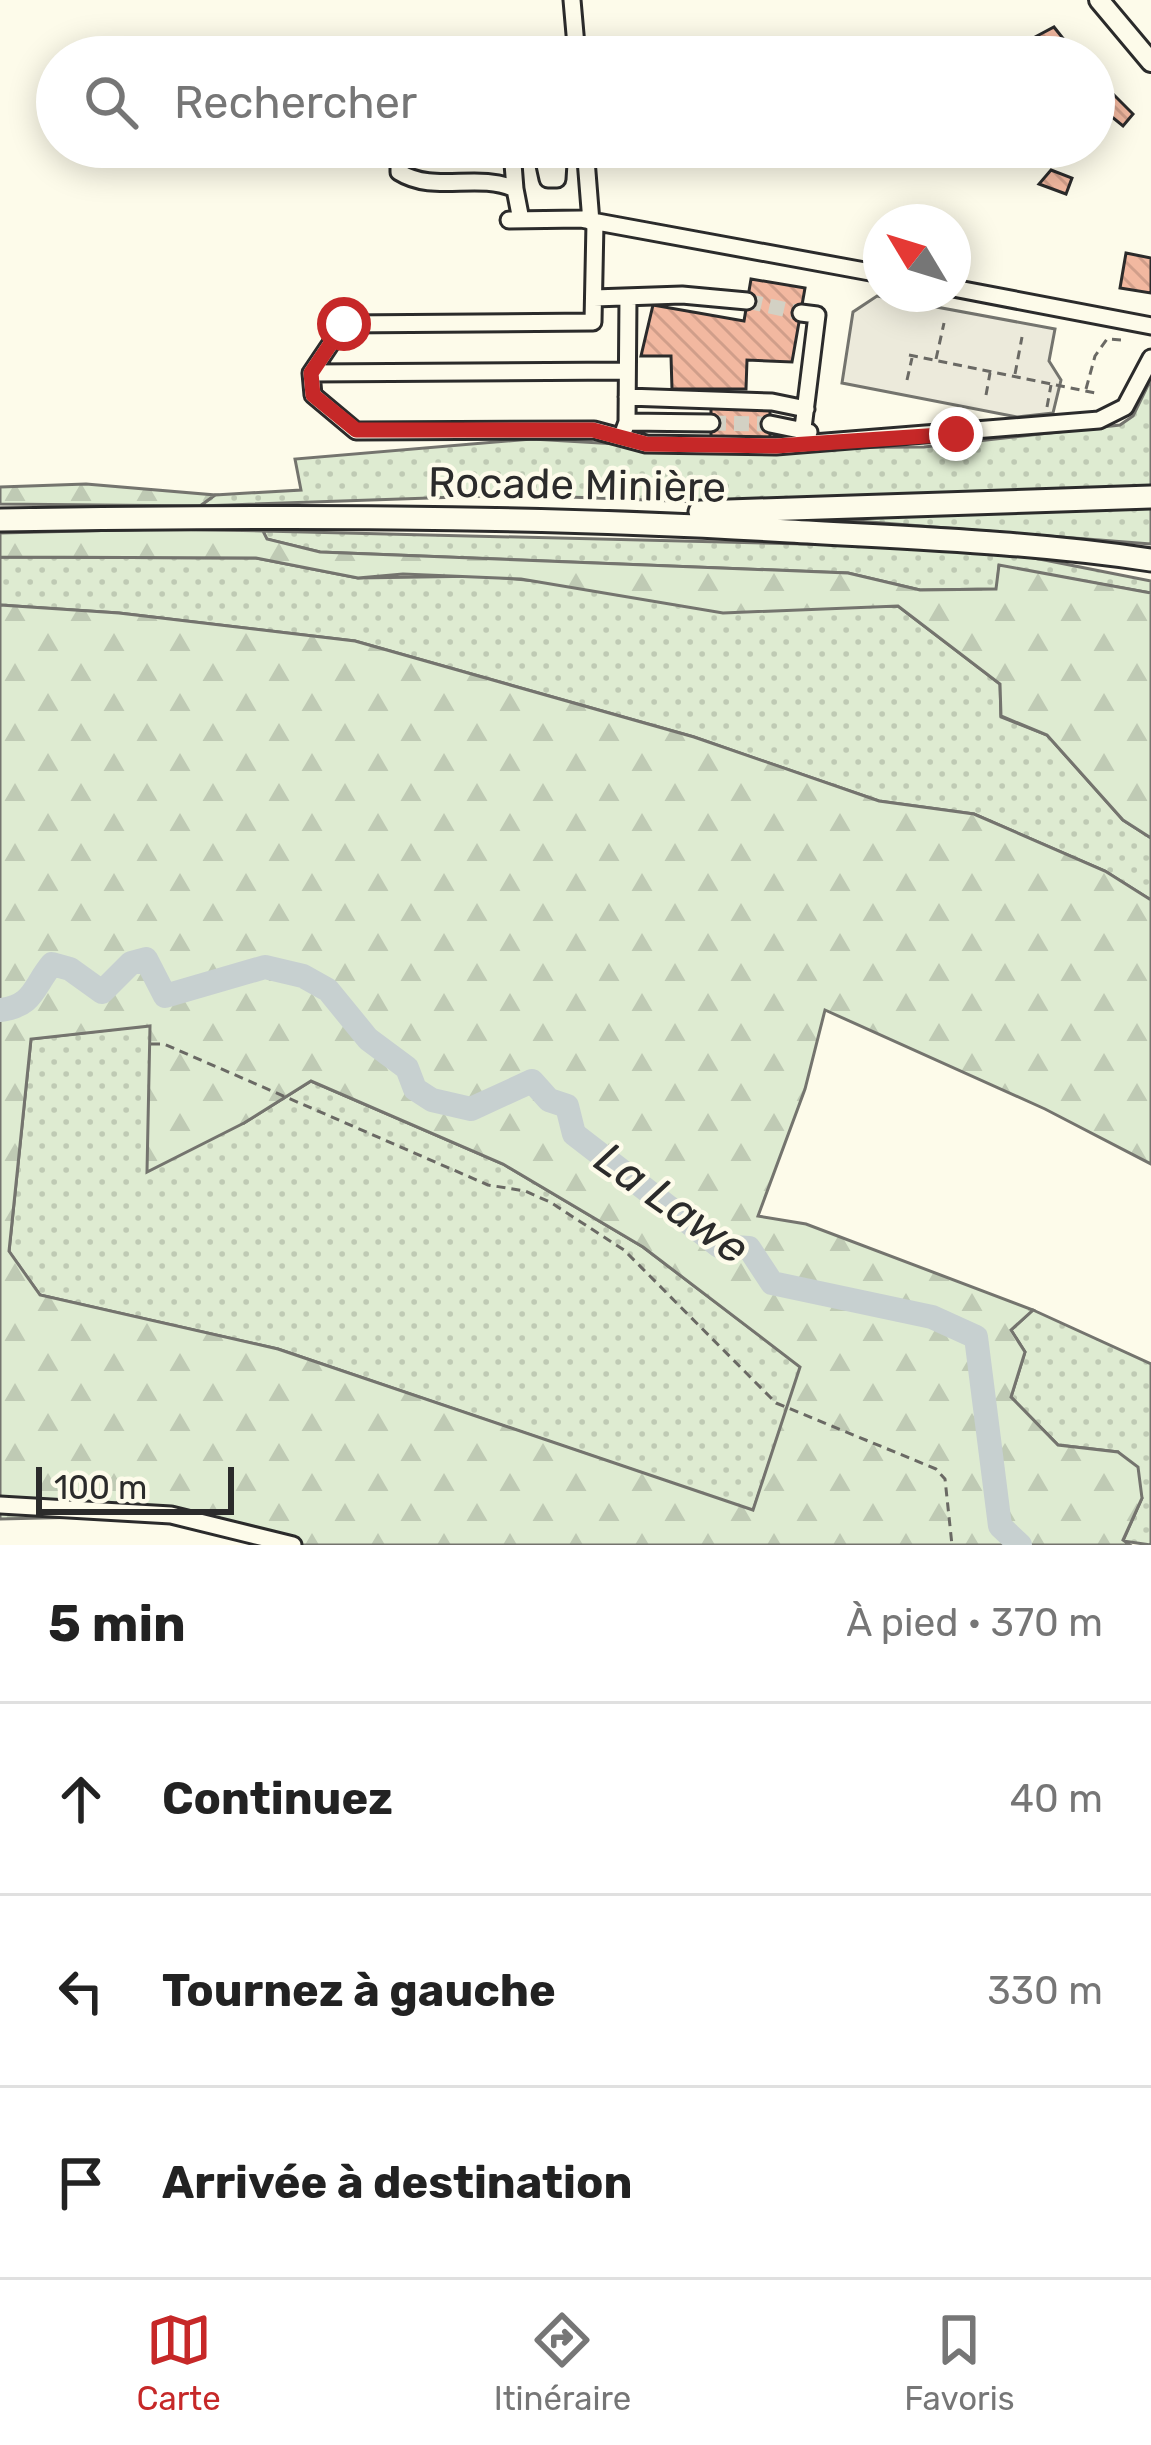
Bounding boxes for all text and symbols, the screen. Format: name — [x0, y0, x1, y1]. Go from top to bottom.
search box — [36, 36, 1115, 168]
icon: search — [78, 69, 144, 135]
text: Rechercher — [174, 76, 417, 129]
north arrow — [863, 204, 971, 312]
route start — [317, 297, 371, 351]
route end — [929, 407, 983, 461]
street label: Rocade Minière — [427, 457, 727, 513]
water label: La Lawe — [585, 1131, 759, 1275]
scale bar — [36, 1461, 234, 1514]
text: 100 m — [54, 1468, 147, 1507]
text: 5 min — [48, 1593, 186, 1654]
text: À pied · 370 m — [846, 1600, 1103, 1646]
icon: ahead — [48, 1766, 114, 1832]
text: Continuez — [162, 1772, 393, 1825]
text: 40 m — [1010, 1776, 1103, 1822]
icon: left — [48, 1958, 114, 2024]
text: Tournez à gauche — [162, 1964, 556, 2017]
text: 330 m — [987, 1968, 1103, 2014]
icon: arrive — [48, 2150, 114, 2216]
text: Arrivée à destination — [162, 2156, 632, 2209]
tab: Carte — [137, 2307, 221, 2418]
tab: Itinéraire — [494, 2307, 631, 2418]
tab: Favoris — [904, 2307, 1014, 2418]

